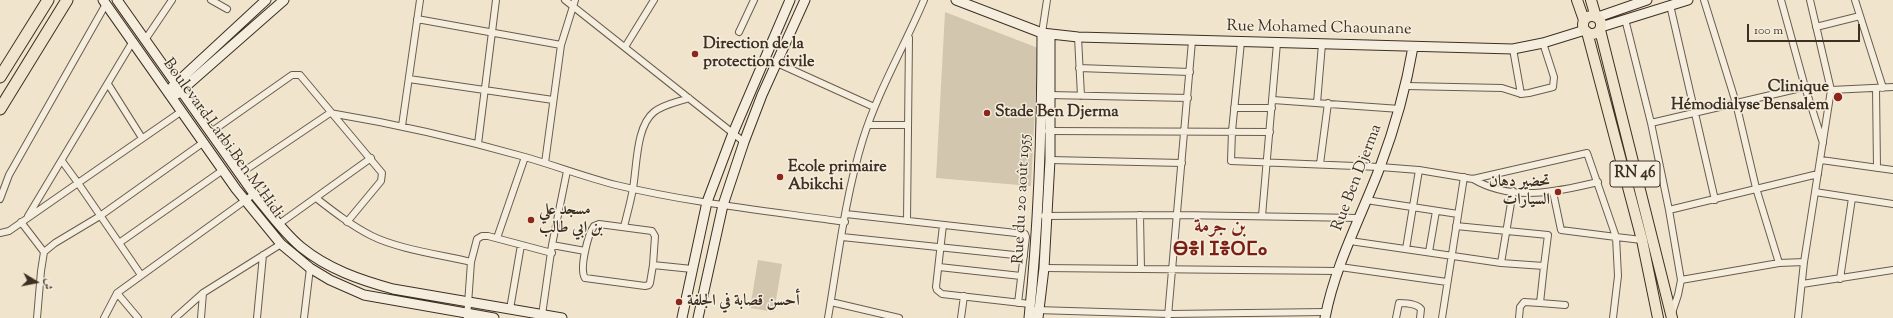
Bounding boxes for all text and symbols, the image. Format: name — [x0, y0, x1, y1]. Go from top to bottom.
scale bar — [1749, 16, 1862, 42]
street label: Rue Mohamed Chaounane — [1226, 18, 1412, 40]
text: 100 m — [1754, 22, 1783, 40]
place label: Direction de la protection civile — [703, 35, 815, 73]
marker: Direction de la protection civile — [690, 49, 700, 59]
street label: Boulevard Larbi Ben M'Hidi — [158, 55, 286, 223]
place label: Clinique Hémodialyse Bensalem — [1671, 78, 1829, 116]
marker: Clinique Hémodialyse Bensalem — [1832, 91, 1844, 103]
place label: Stade Ben Djerma — [995, 103, 1119, 123]
marker: Stade Ben Djerma — [982, 108, 992, 118]
street label: Rue Ben Djerma — [1329, 122, 1387, 234]
street label: Rue du 20 août 1955 — [1010, 133, 1036, 265]
place label: Ecole primaire Abikchi — [788, 158, 887, 196]
road number: RN 46 — [1610, 161, 1660, 187]
marker: Ecole primaire Abikchi — [775, 172, 785, 182]
place label: تحضير دهان السيارات — [1489, 173, 1550, 211]
marker: تحضير دهان السيارات — [1553, 187, 1563, 197]
place label: مسجد علي بن ابي طالب — [539, 201, 603, 239]
marker: مسجد علي بن ابي طالب — [526, 215, 536, 225]
district label: بن جرمة ⴱⴻⵏ ⵊⴻⵔⵎⴰ — [1173, 217, 1267, 264]
north arrow — [16, 262, 56, 302]
text: ش — [39, 277, 57, 291]
place label: أحسن قصابة في الجلفة — [687, 292, 800, 312]
marker: أحسن قصابة في الجلفة — [674, 297, 684, 307]

